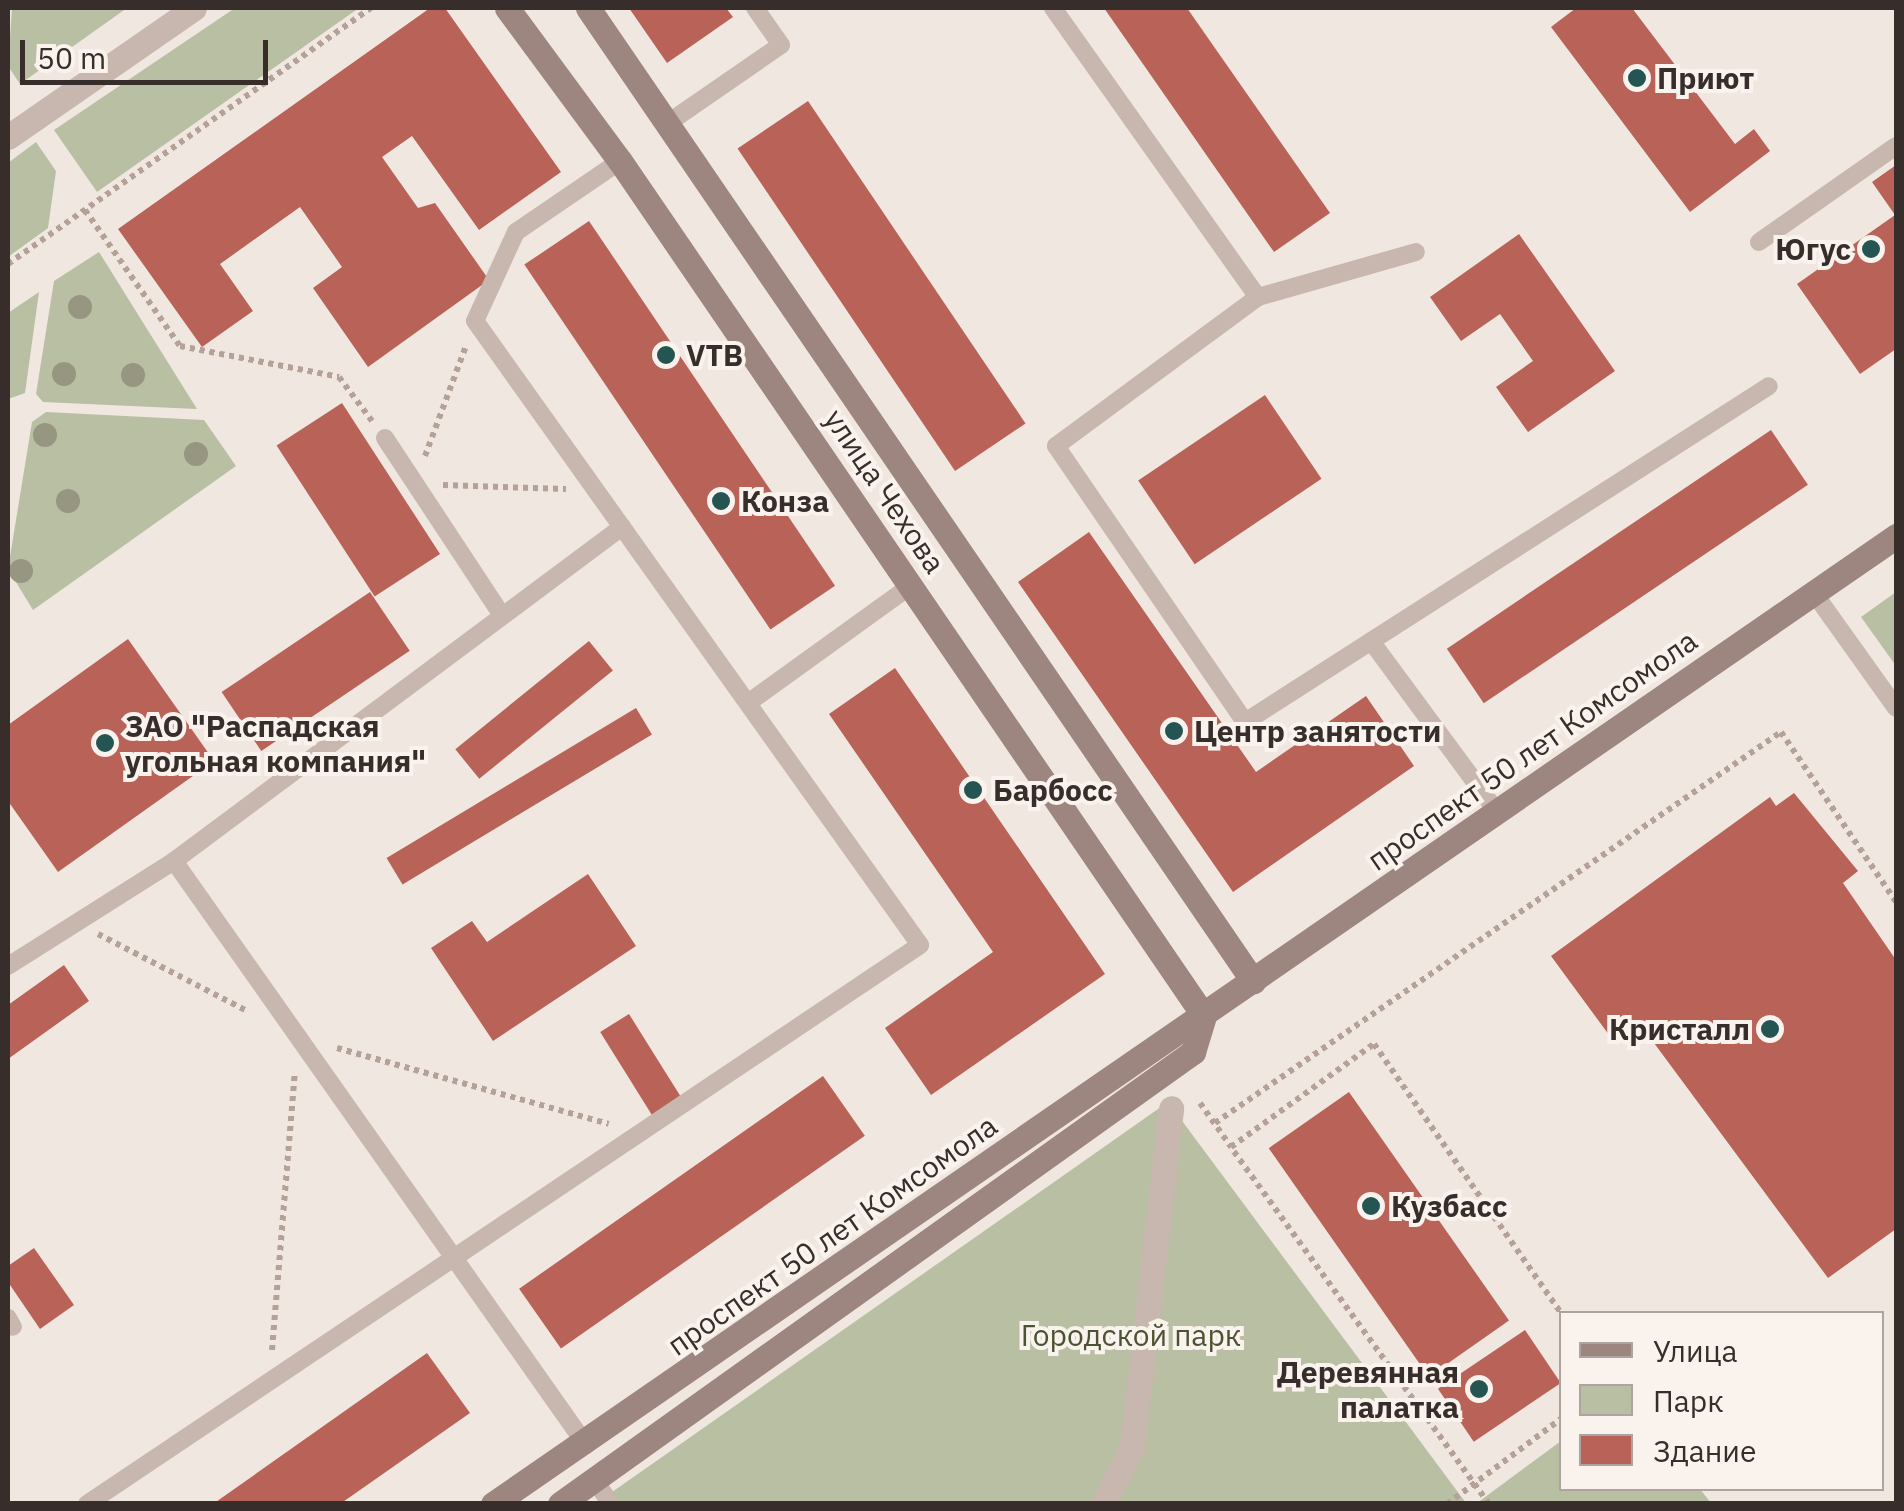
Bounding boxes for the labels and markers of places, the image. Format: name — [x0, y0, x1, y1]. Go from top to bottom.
place label: Приют — [1657, 60, 1754, 96]
marker: Приют — [1626, 67, 1648, 89]
place label: Югус — [1775, 231, 1851, 267]
marker: Югус — [1860, 238, 1882, 260]
place label: VTB — [686, 337, 743, 373]
marker: VTB — [655, 344, 677, 366]
place label: Конза — [741, 483, 829, 519]
marker: Конза — [710, 490, 732, 512]
place label: ЗАО "Распадская угольная компания" — [125, 708, 426, 778]
place label: Центр занятости — [1194, 713, 1441, 749]
marker: Центр занятости — [1163, 720, 1185, 742]
marker: ЗАО "Распадская угольная компания" — [94, 732, 116, 754]
place label: Барбосс — [993, 772, 1113, 808]
marker: Барбосс — [962, 779, 984, 801]
place label: Кристалл — [1609, 1011, 1750, 1047]
marker: Кристалл — [1759, 1018, 1781, 1040]
place label: Кузбасс — [1391, 1188, 1507, 1224]
marker: Кузбасс — [1360, 1195, 1382, 1217]
place label: Деревянная палатка — [1277, 1354, 1459, 1424]
marker: Деревянная палатка — [1468, 1378, 1490, 1400]

